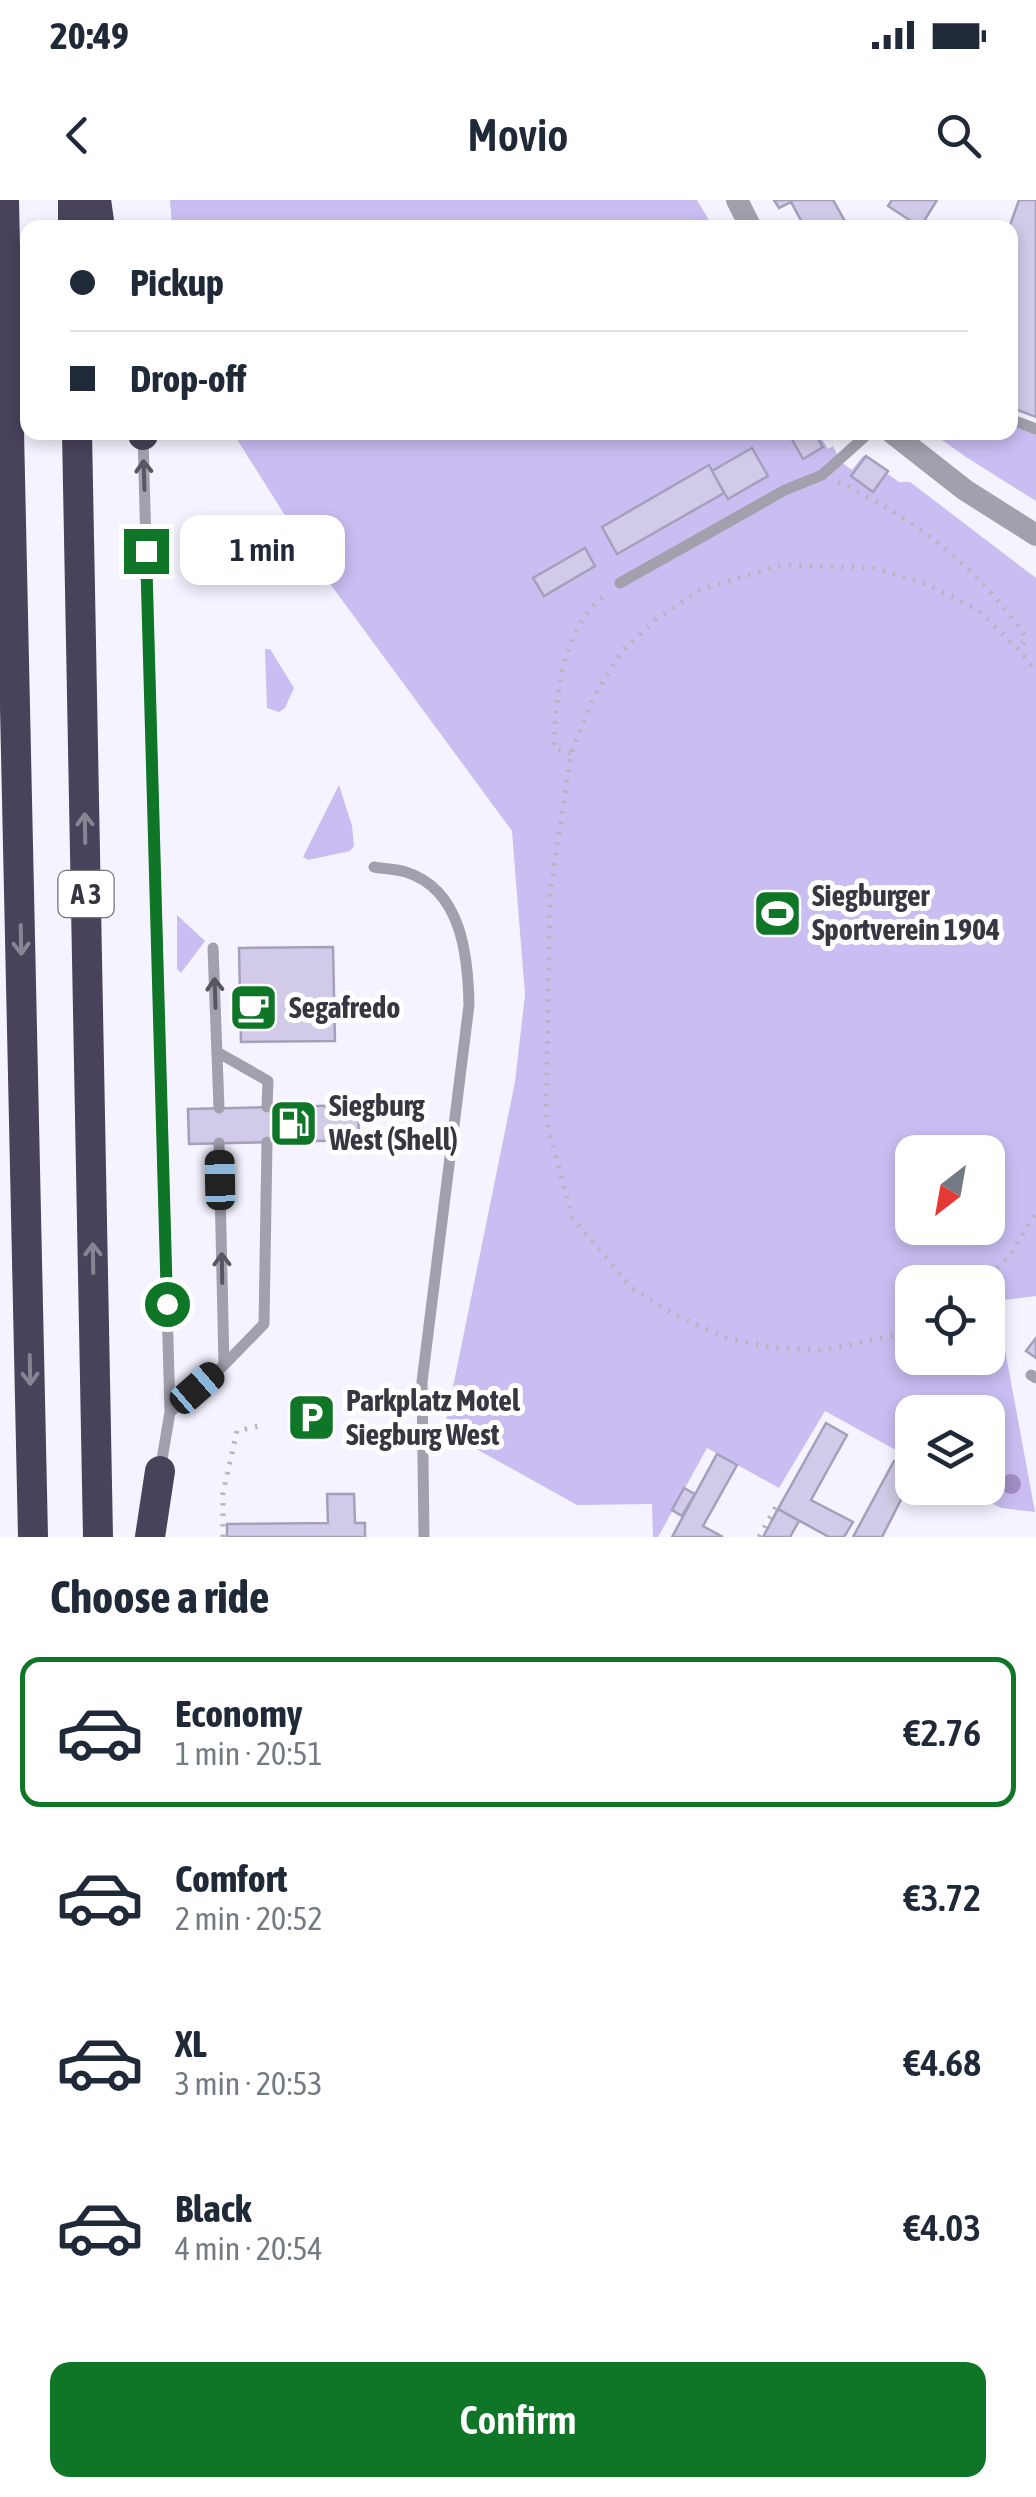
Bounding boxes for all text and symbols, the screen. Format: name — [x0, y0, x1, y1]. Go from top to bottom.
text: 20:49 — [50, 14, 129, 57]
icon: back — [50, 108, 105, 163]
icon: search — [931, 108, 986, 163]
text: Movio — [468, 109, 568, 161]
text: Pickup — [130, 261, 224, 304]
text: Drop-off — [130, 357, 246, 400]
one-way arrow — [134, 459, 153, 491]
callout: 1 min — [181, 516, 346, 586]
route end — [124, 529, 169, 574]
text: 1 min — [230, 531, 295, 568]
one-way arrow — [75, 813, 94, 845]
road number: A 3 — [58, 871, 114, 917]
place label: Siegburger Sportverein 1904 — [812, 878, 1000, 946]
sports icon: Siegburger Sportverein 1904 — [751, 887, 803, 939]
one-way arrow — [12, 924, 30, 956]
one-way arrow — [205, 978, 224, 1010]
cafe icon: Segafredo — [228, 982, 280, 1034]
place label: Segafredo — [289, 990, 400, 1024]
place label: Siegburg West (Shell) — [328, 1088, 458, 1156]
fuel station icon: Siegburg West (Shell) — [268, 1097, 320, 1149]
north arrow — [895, 1135, 1005, 1245]
map controls — [895, 1135, 1005, 1505]
car — [204, 1150, 236, 1210]
one-way arrow — [83, 1243, 102, 1275]
one-way arrow — [212, 1252, 232, 1284]
button: locate — [895, 1265, 1005, 1375]
route start — [145, 1282, 190, 1327]
one-way arrow — [20, 1354, 39, 1386]
car — [165, 1357, 229, 1419]
place label: Parkplatz Motel Siegburg West — [346, 1383, 521, 1451]
parking icon: Parkplatz Motel Siegburg West — [285, 1392, 337, 1444]
button: layers — [895, 1395, 1005, 1505]
text: Choose a ride — [50, 1571, 269, 1623]
icon: car — [55, 1687, 145, 1777]
text: Economy — [175, 1692, 302, 1735]
text: €2.76 — [904, 1711, 981, 1754]
text: 1 min · 20:51 — [175, 1735, 322, 1772]
icon: car — [55, 1852, 145, 1942]
text: Comfort — [175, 1857, 287, 1900]
text: €3.72 — [904, 1876, 981, 1919]
text: 2 min · 20:52 — [175, 1900, 322, 1937]
icon: car — [55, 2017, 145, 2107]
text: XL — [175, 2022, 207, 2065]
text: €4.68 — [904, 2041, 981, 2084]
text: 3 min · 20:53 — [175, 2065, 322, 2102]
icon: car — [55, 2182, 145, 2272]
text: Black — [175, 2187, 252, 2230]
text: €4.03 — [904, 2206, 981, 2249]
text: 4 min · 20:54 — [175, 2230, 322, 2267]
button: Confirm — [50, 2362, 986, 2477]

